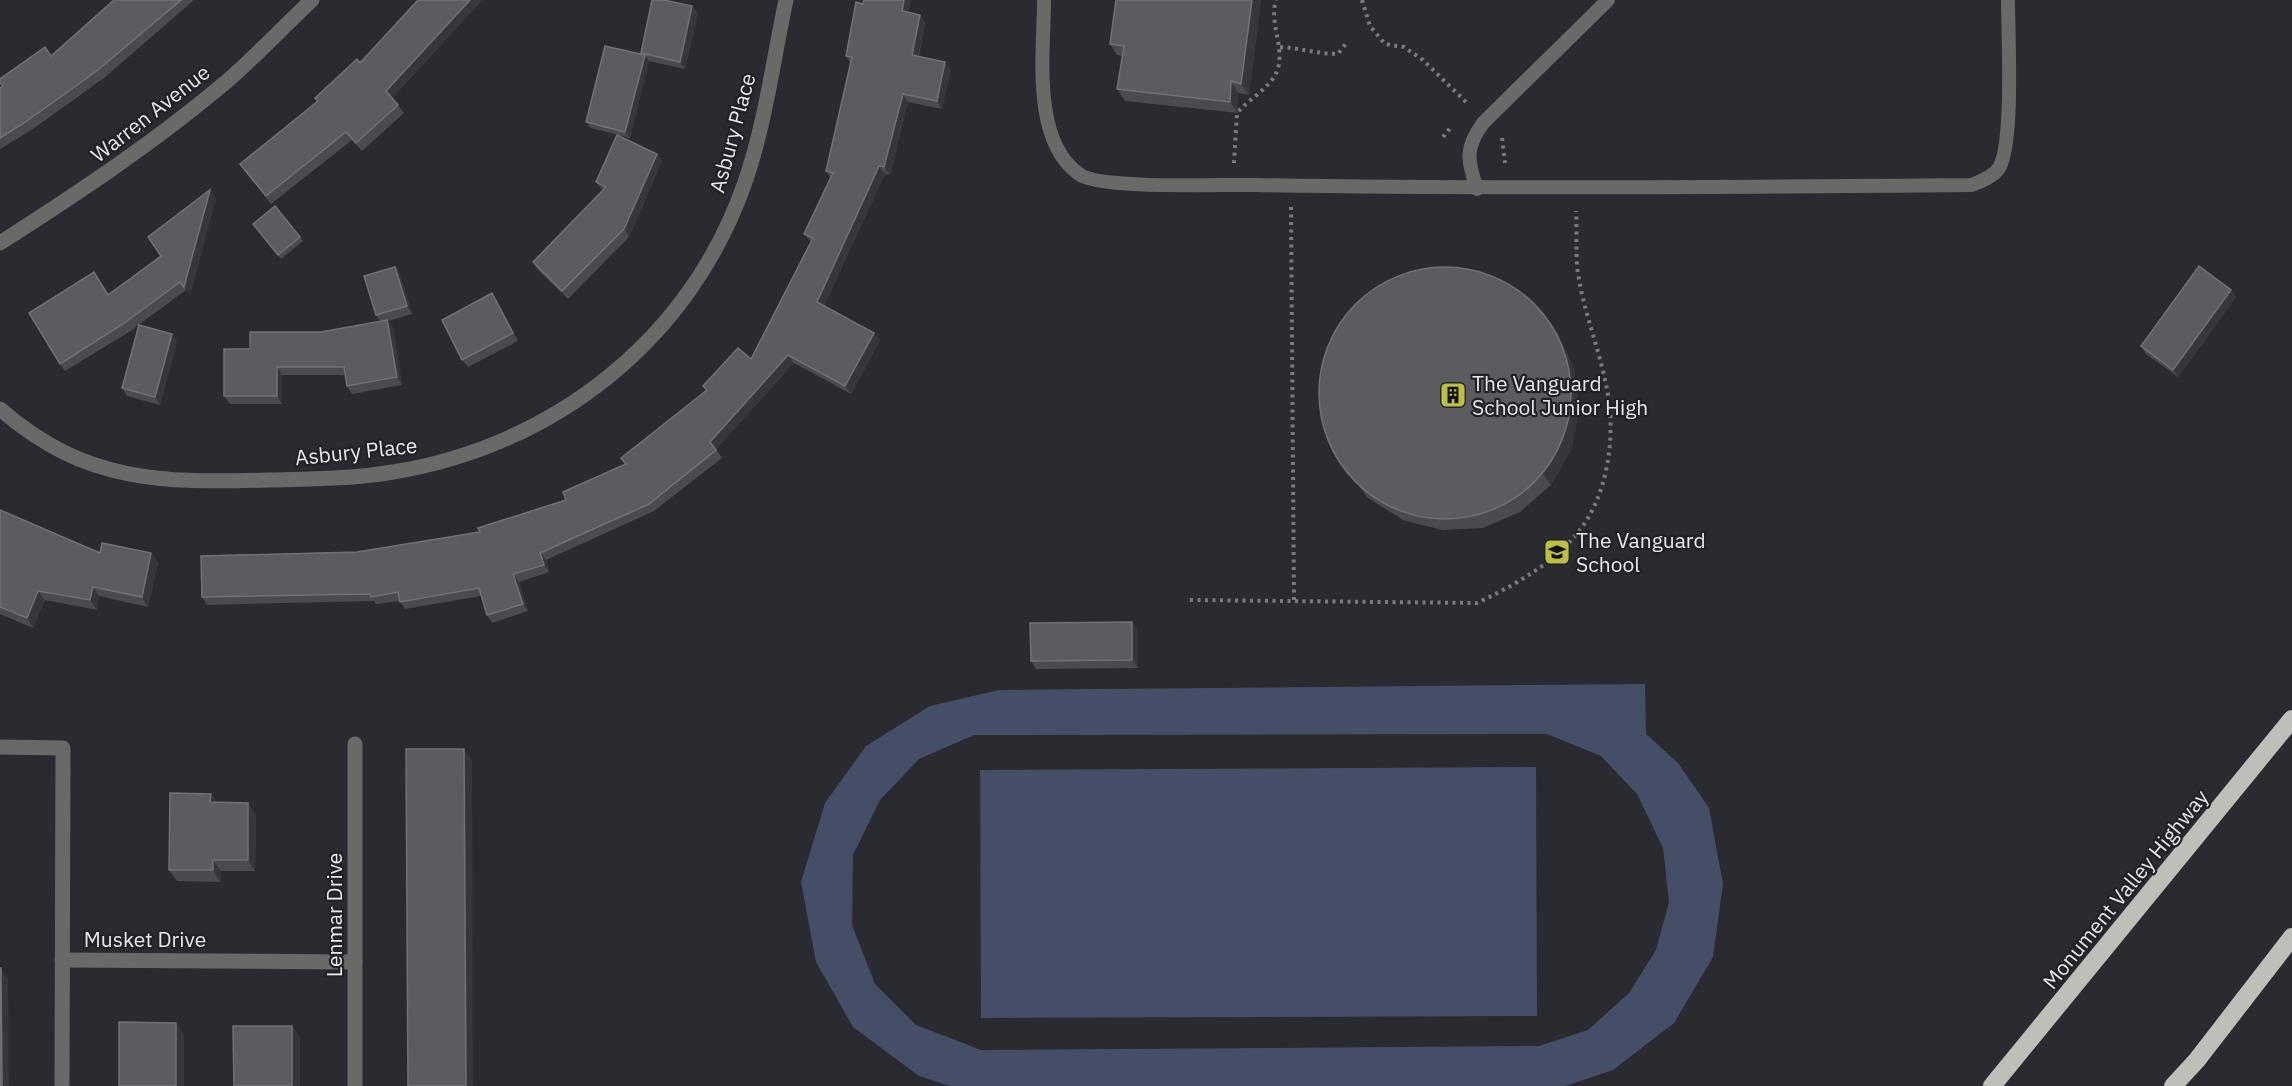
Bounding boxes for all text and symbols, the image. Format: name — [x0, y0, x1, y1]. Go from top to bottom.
street label: Warren Avenue — [85, 58, 215, 168]
street label: Asbury Place — [703, 70, 761, 196]
place label: The Vanguard School Junior High — [1472, 369, 1648, 421]
building icon: The Vanguard School Junior High — [1438, 380, 1468, 410]
street label: Asbury Place — [293, 431, 419, 471]
place label: The Vanguard School — [1576, 526, 1706, 578]
school or university icon: The Vanguard School — [1542, 537, 1572, 567]
street label: Monument Valley Highway — [2036, 783, 2215, 995]
street label: Lenmar Drive — [320, 853, 348, 977]
street label: Musket Drive — [84, 925, 206, 953]

